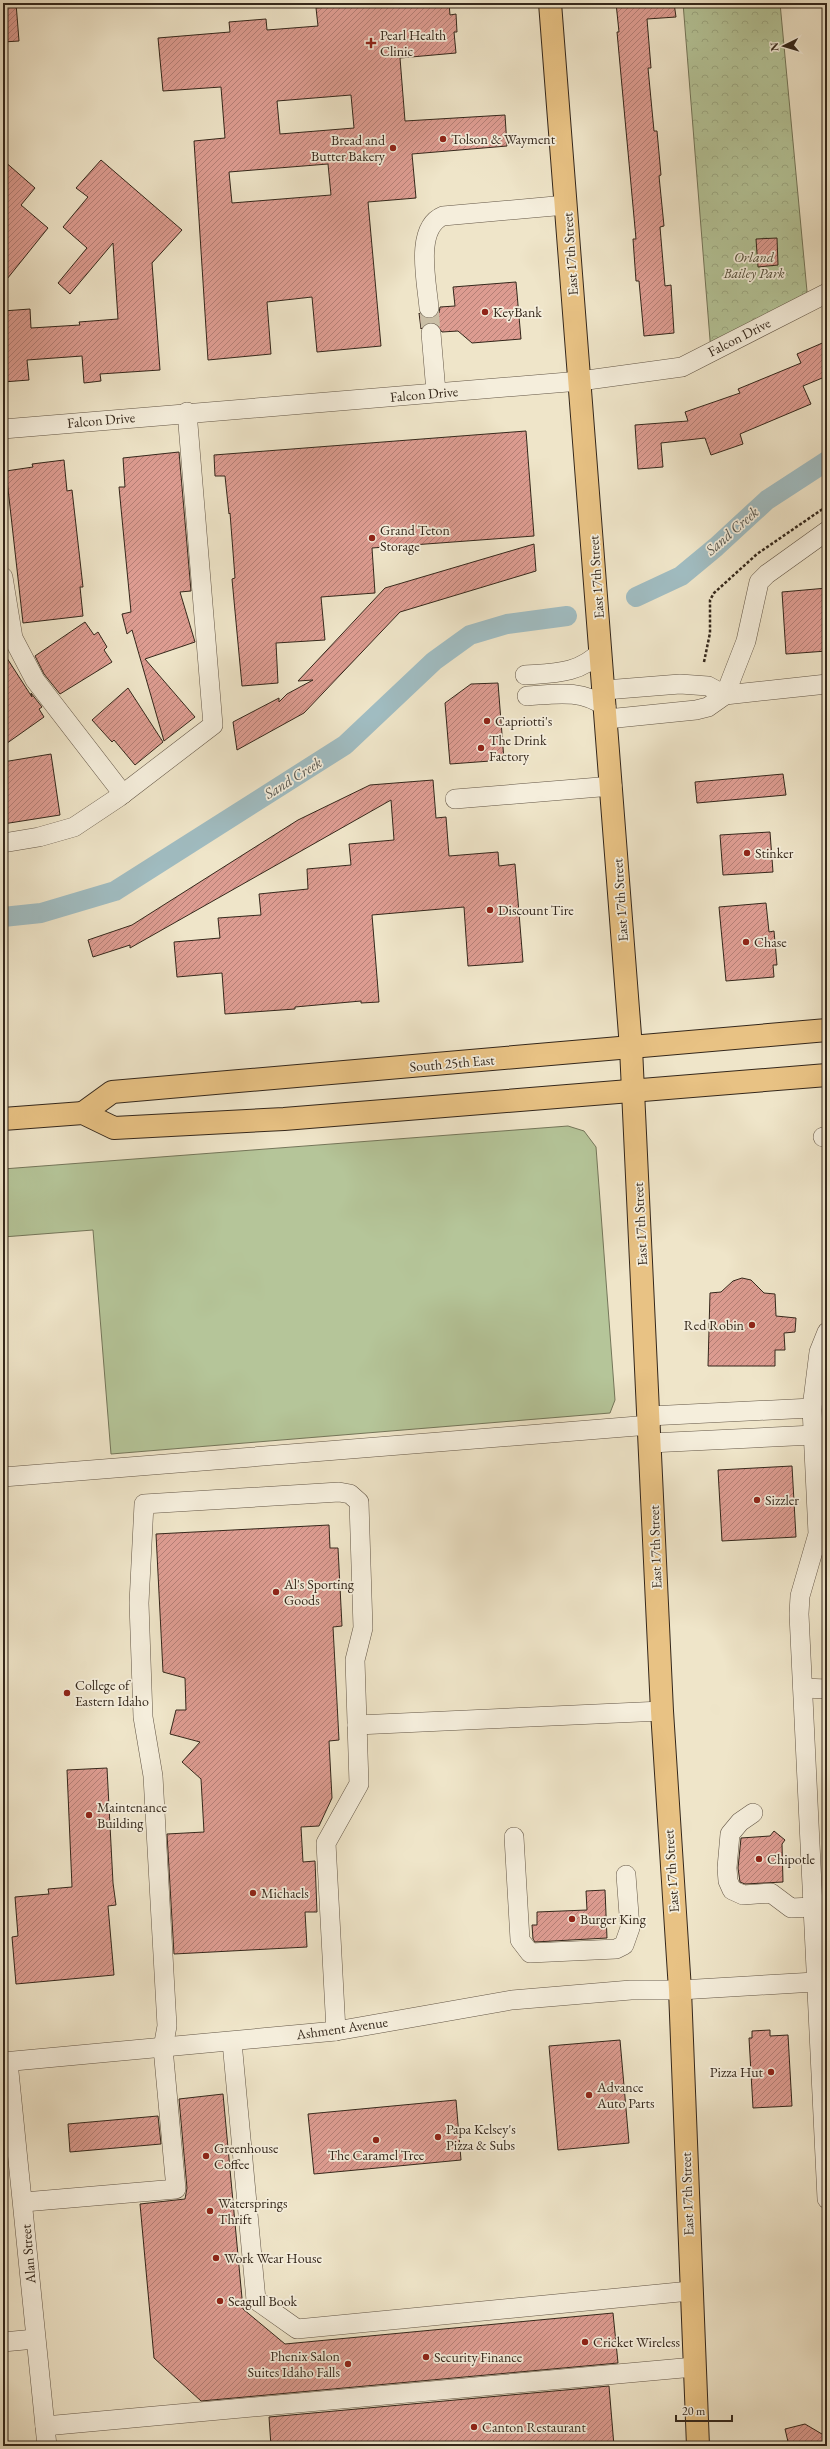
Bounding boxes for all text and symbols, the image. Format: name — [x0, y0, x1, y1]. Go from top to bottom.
place label: Pearl Health Clinic — [380, 26, 446, 60]
north arrow — [764, 26, 804, 66]
marker: Pearl Health Clinic — [365, 37, 377, 49]
text: N — [767, 42, 781, 52]
place label: Tolson & Wayment — [451, 130, 556, 148]
place label: Bread and Butter Bakery — [311, 131, 386, 165]
marker: Tolson & Wayment — [438, 134, 448, 144]
marker: Bread and Butter Bakery — [388, 143, 398, 153]
street label: East 17th Street — [558, 211, 582, 296]
park label: Orland Bailey Park — [722, 248, 785, 282]
place label: KeyBank — [493, 303, 542, 321]
marker: KeyBank — [480, 307, 490, 317]
street label: Falcon Drive — [705, 313, 774, 360]
street label: Falcon Drive — [389, 382, 459, 406]
street label: Falcon Drive — [66, 408, 136, 432]
water label: Sand Creek — [700, 502, 762, 560]
place label: Grand Teton Storage — [380, 521, 450, 555]
marker: Grand Teton Storage — [367, 533, 377, 543]
street label: East 17th Street — [584, 534, 608, 619]
place label: Capriotti's — [495, 712, 553, 730]
marker: Capriotti's — [482, 716, 492, 726]
place label: The Drink Factory — [489, 731, 547, 765]
marker: The Drink Factory — [476, 743, 486, 753]
water label: Sand Creek — [259, 752, 325, 803]
place label: Stinker — [755, 844, 794, 862]
marker: Stinker — [742, 848, 752, 858]
street label: East 17th Street — [608, 857, 632, 942]
place label: Discount Tire — [498, 901, 574, 919]
marker: Discount Tire — [485, 905, 495, 915]
place label: Chase — [754, 933, 787, 951]
marker: Chase — [741, 937, 751, 947]
street label: South 25th East — [409, 1050, 496, 1076]
street label: East 17th Street — [629, 1181, 651, 1266]
place label: Red Robin — [684, 1316, 745, 1334]
marker: Red Robin — [747, 1320, 757, 1330]
place label: Sizzler — [765, 1491, 799, 1509]
marker: Sizzler — [752, 1495, 762, 1505]
street label: East 17th Street — [645, 1504, 665, 1589]
place label: Al's Sporting Goods — [283, 1575, 355, 1609]
marker: Al's Sporting Goods — [271, 1587, 281, 1597]
place label: College of Eastern Idaho — [75, 1676, 149, 1710]
marker: College of Eastern Idaho — [62, 1688, 72, 1698]
place label: Maintenance Building — [97, 1798, 167, 1832]
marker: Maintenance Building — [84, 1810, 94, 1820]
street label: East 17th Street — [659, 1828, 683, 1913]
place label: Chipotle — [767, 1850, 816, 1868]
marker: Chipotle — [754, 1854, 764, 1864]
place label: Michaels — [261, 1884, 309, 1902]
marker: Michaels — [248, 1888, 258, 1898]
place label: Burger King — [580, 1910, 647, 1928]
marker: Burger King — [567, 1914, 577, 1924]
street label: Ashment Avenue — [294, 2013, 390, 2043]
place label: Pizza Hut — [710, 2063, 764, 2081]
marker: Pizza Hut — [766, 2067, 776, 2077]
place label: Advance Auto Parts — [596, 2078, 655, 2112]
marker: Advance Auto Parts — [584, 2090, 594, 2100]
place label: Papa Kelsey's Pizza & Subs — [446, 2120, 516, 2154]
marker: Papa Kelsey's Pizza & Subs — [433, 2132, 443, 2142]
marker: The Caramel Tree — [371, 2135, 381, 2145]
place label: Greenhouse Coffee — [214, 2139, 279, 2173]
place label: The Caramel Tree — [328, 2146, 425, 2164]
marker: Greenhouse Coffee — [201, 2151, 211, 2161]
street label: East 17th Street — [677, 2151, 697, 2236]
place label: Watersprings Thrift — [218, 2194, 288, 2228]
marker: Watersprings Thrift — [205, 2206, 215, 2216]
street label: Alan Street — [16, 2223, 40, 2285]
place label: Work Wear House — [224, 2249, 323, 2267]
marker: Work Wear House — [211, 2253, 221, 2263]
place label: Seagull Book — [228, 2292, 297, 2310]
marker: Seagull Book — [215, 2296, 225, 2306]
place label: Cricket Wireless — [593, 2333, 680, 2351]
marker: Cricket Wireless — [580, 2337, 590, 2347]
place label: Phenix Salon Suites Idaho Falls — [248, 2347, 341, 2381]
place label: Security Finance — [434, 2348, 523, 2366]
marker: Security Finance — [421, 2352, 431, 2362]
marker: Phenix Salon Suites Idaho Falls — [343, 2359, 353, 2369]
scale bar — [676, 2397, 732, 2423]
text: 20 m — [682, 2403, 706, 2419]
place label: Canton Restaurant — [482, 2418, 586, 2436]
marker: Canton Restaurant — [469, 2422, 479, 2432]

